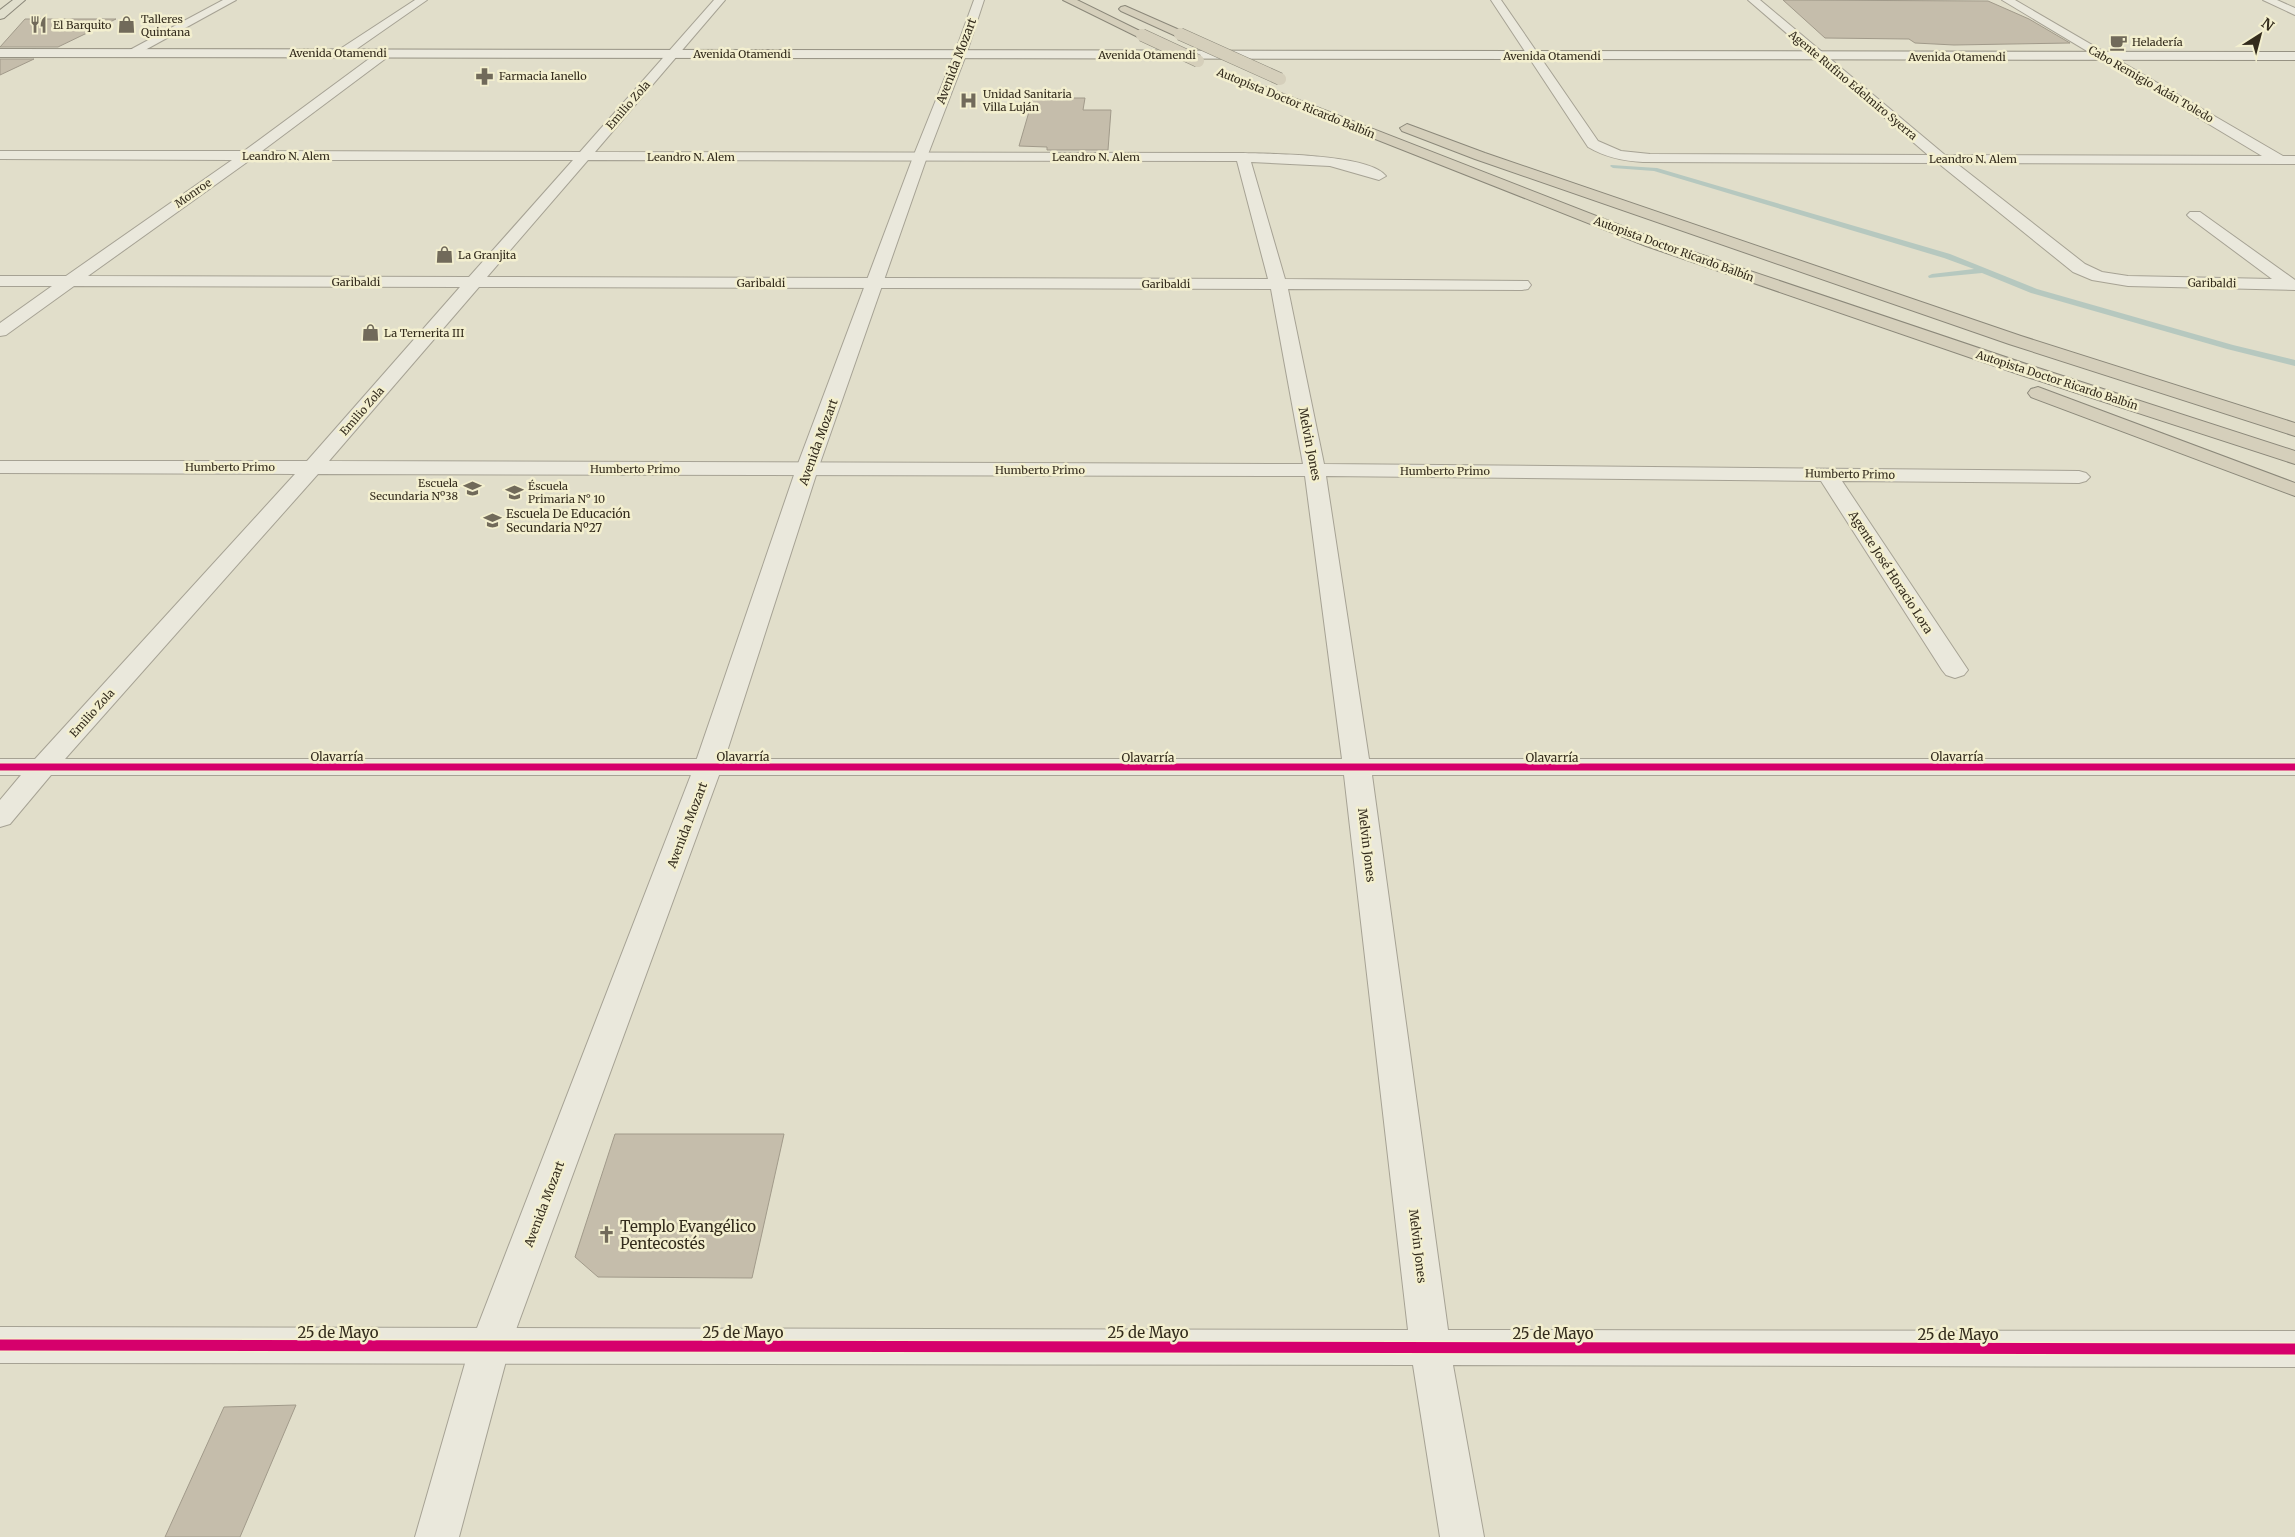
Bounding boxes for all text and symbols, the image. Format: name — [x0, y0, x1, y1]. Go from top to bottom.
north arrow — [2235, 10, 2285, 60]
place label: Talleres Quintana — [141, 12, 190, 39]
text: N — [2258, 14, 2277, 35]
restaurant icon: El Barquito — [29, 15, 49, 35]
shop icon: Talleres Quintana — [117, 15, 137, 35]
street label: Avenida Mozart — [932, 16, 979, 107]
place label: El Barquito — [53, 18, 112, 32]
street label: Agente Rufino Edelmiro Syerra — [1785, 27, 1920, 143]
cafe icon: Heladería — [2108, 32, 2128, 52]
place label: Heladería — [2132, 35, 2183, 49]
street label: Cabo Remigio Adán Toledo — [2086, 42, 2217, 126]
street label: Avenida Otamendi — [288, 46, 387, 60]
street label: Avenida Otamendi — [692, 47, 791, 61]
street label: Avenida Otamendi — [1097, 48, 1196, 62]
street label: Avenida Otamendi — [1502, 49, 1601, 63]
street label: Avenida Otamendi — [1907, 50, 2006, 64]
street label: Autopista Doctor Ricardo Balbín — [1214, 64, 1378, 141]
pharmacy icon: Farmacia Ianello — [475, 66, 495, 86]
place label: Farmacia Ianello — [499, 69, 587, 83]
street label: Emilio Zola — [603, 78, 653, 132]
place label: Unidad Sanitaria Villa Luján — [982, 87, 1072, 114]
hospital icon: Unidad Sanitaria Villa Luján — [959, 90, 979, 110]
street label: Leandro N. Alem — [242, 149, 330, 163]
street label: Leandro N. Alem — [647, 150, 735, 164]
street label: Leandro N. Alem — [1052, 150, 1140, 164]
street label: Leandro N. Alem — [1929, 152, 2017, 166]
street label: Monroe — [172, 175, 214, 211]
street label: Autopista Doctor Ricardo Balbín — [1591, 213, 1757, 285]
shop icon: La Granjita — [434, 245, 454, 265]
place label: La Granjita — [458, 248, 516, 262]
street label: Garibaldi — [332, 275, 381, 289]
street label: Garibaldi — [737, 276, 786, 290]
street label: Garibaldi — [2188, 276, 2237, 290]
street label: Garibaldi — [1142, 277, 1191, 291]
shop icon: La Ternerita III — [360, 323, 380, 343]
place label: La Ternerita III — [384, 326, 464, 340]
street label: Autopista Doctor Ricardo Balbín — [1973, 347, 2140, 413]
street label: Emilio Zola — [337, 384, 387, 438]
street label: Avenida Mozart — [795, 396, 841, 488]
street label: Melvin Jones — [1296, 406, 1324, 482]
street label: Humberto Primo — [185, 460, 275, 474]
street label: Humberto Primo — [590, 462, 680, 476]
street label: Humberto Primo — [995, 463, 1085, 477]
street label: Humberto Primo — [1400, 464, 1490, 478]
street label: Humberto Primo — [1805, 466, 1896, 482]
place label: Escuela Secundaria Nº38 — [370, 476, 458, 503]
school or university icon: Escuela Secundaria Nº38 — [462, 479, 482, 499]
place label: Éscuela Primaria N° 10 — [528, 479, 605, 506]
school or university icon: Éscuela Primaria N° 10 — [504, 482, 524, 502]
place label: Escuela De Educación Secundaria Nº27 — [506, 506, 631, 535]
street label: Agente José Horacio Lora — [1845, 507, 1937, 637]
school or university icon: Escuela De Educación Secundaria Nº27 — [482, 510, 502, 530]
street label: Emilio Zola — [67, 686, 117, 740]
street label: Olavarría — [311, 749, 364, 764]
street label: Olavarría — [717, 749, 770, 764]
street label: Olavarría — [1931, 749, 1984, 764]
street label: Olavarría — [1122, 750, 1175, 765]
street label: Olavarría — [1526, 750, 1579, 765]
street label: Avenida Mozart — [663, 780, 710, 871]
street label: Melvin Jones — [1355, 807, 1379, 883]
street label: Avenida Mozart — [520, 1159, 567, 1250]
street label: Melvin Jones — [1406, 1208, 1430, 1284]
place label: Templo Evangélico Pentecostés — [620, 1217, 756, 1253]
church icon: Templo Evangélico Pentecostés — [596, 1225, 616, 1245]
street label: 25 de Mayo — [297, 1323, 379, 1342]
street label: 25 de Mayo — [702, 1323, 784, 1342]
street label: 25 de Mayo — [1107, 1323, 1189, 1342]
street label: 25 de Mayo — [1512, 1324, 1594, 1343]
street label: 25 de Mayo — [1917, 1325, 1999, 1344]

